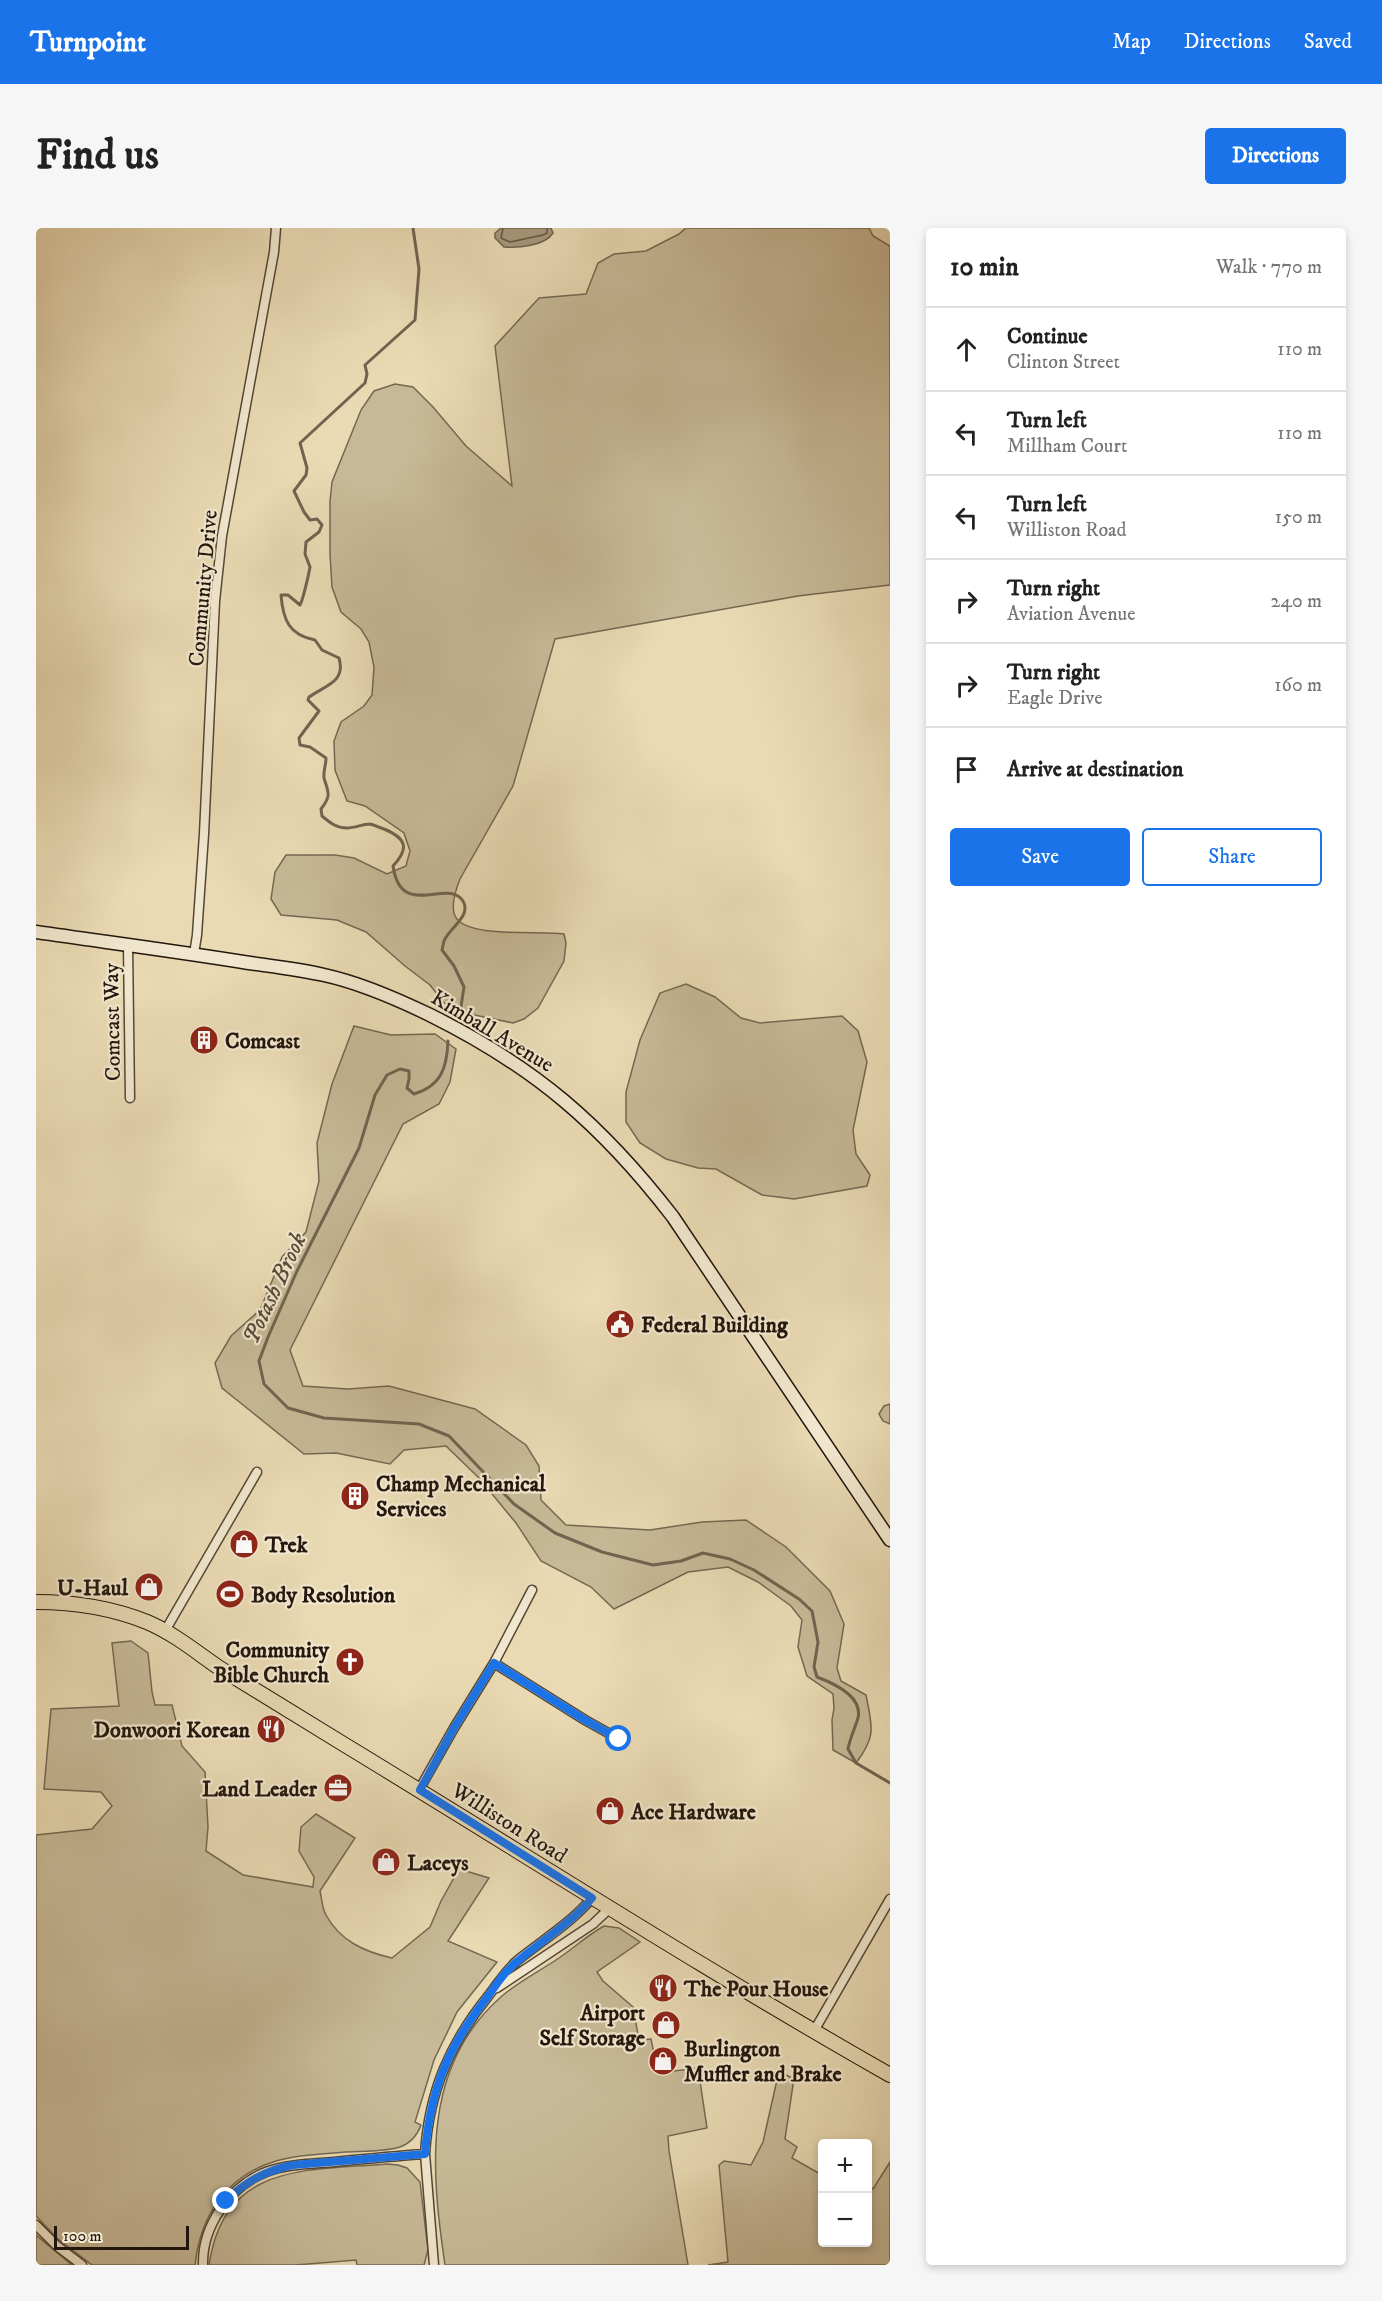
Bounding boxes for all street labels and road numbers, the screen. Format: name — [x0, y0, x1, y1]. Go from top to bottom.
street label: Community Drive — [183, 509, 224, 668]
street label: Comcast Way — [98, 962, 127, 1081]
street label: Kimball Avenue — [426, 984, 559, 1079]
street label: Williston Road — [445, 1776, 572, 1870]

